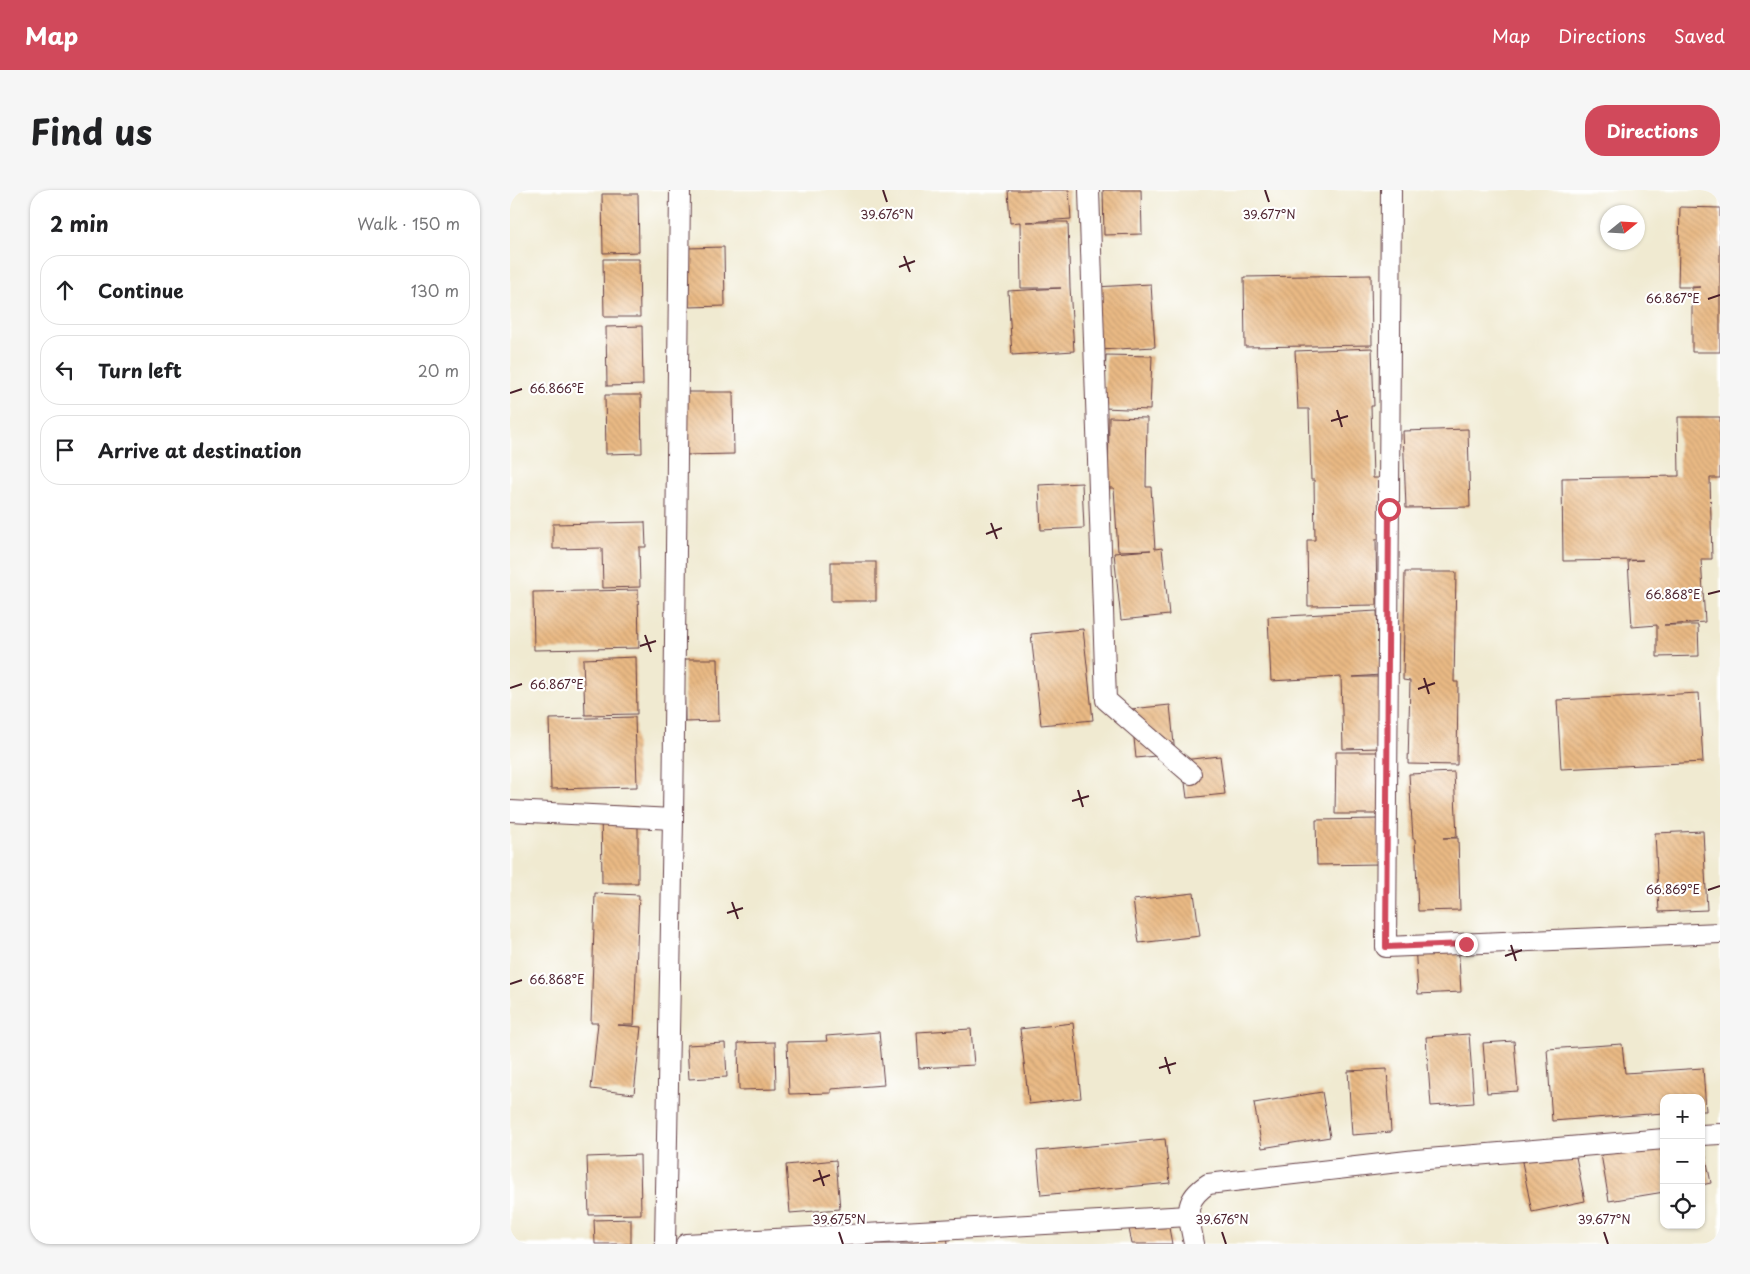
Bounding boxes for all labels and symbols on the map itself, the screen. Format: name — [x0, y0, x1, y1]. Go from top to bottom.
text: 39.676°N — [860, 205, 914, 223]
text: 39.677°N — [1242, 205, 1296, 223]
north arrow — [1600, 205, 1645, 250]
text: 66.867°E — [1646, 289, 1700, 307]
text: 66.866°E — [530, 379, 584, 397]
route start — [1378, 498, 1401, 521]
text: 66.868°E — [1646, 585, 1700, 603]
text: 66.867°E — [530, 675, 584, 693]
text: 66.869°E — [1646, 880, 1700, 898]
route end — [1455, 933, 1478, 956]
text: 66.868°E — [530, 970, 584, 988]
text: 39.675°N — [812, 1210, 866, 1228]
text: 39.676°N — [1195, 1210, 1249, 1228]
text: 39.677°N — [1577, 1210, 1631, 1228]

